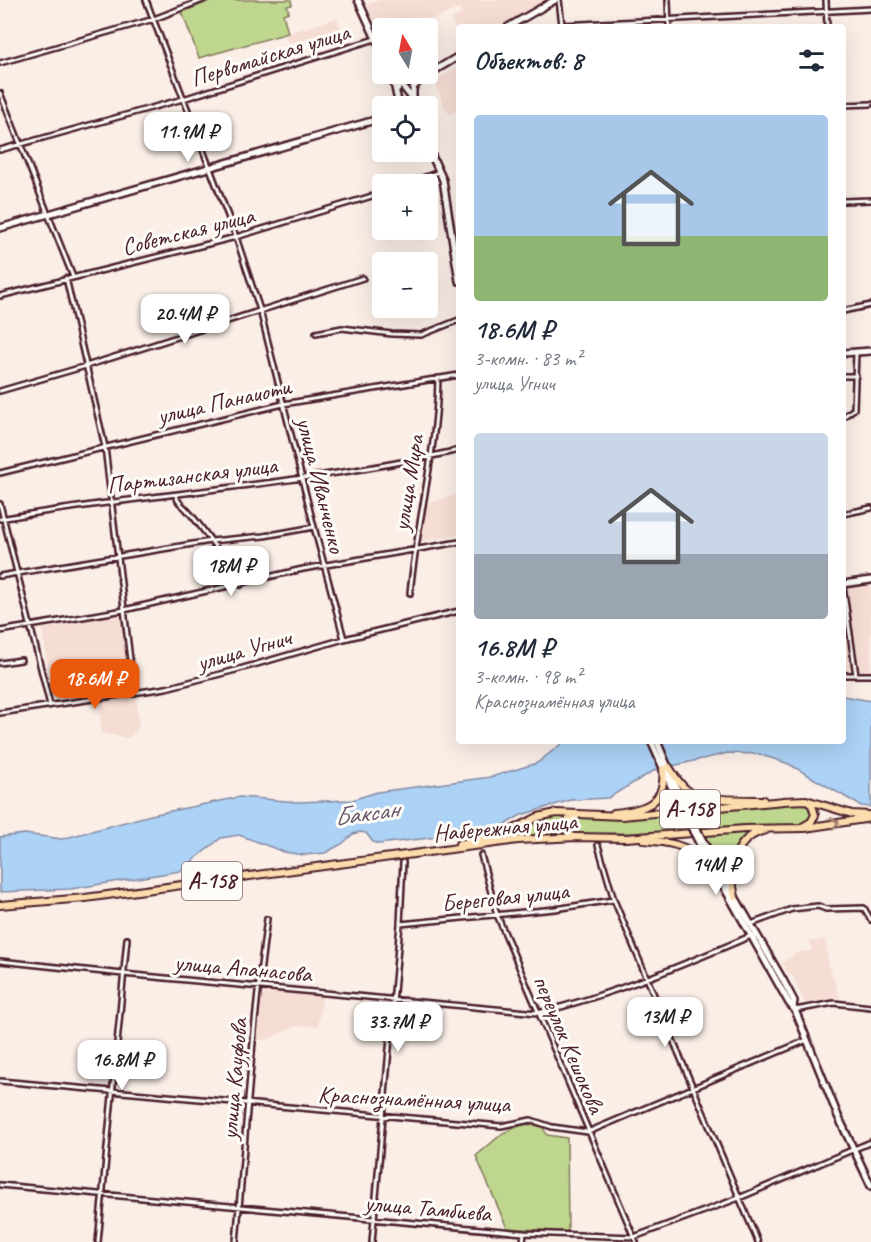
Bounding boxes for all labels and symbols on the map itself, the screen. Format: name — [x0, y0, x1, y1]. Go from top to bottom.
street label: Первомайская улица — [187, 16, 354, 93]
north arrow — [372, 18, 438, 84]
pin: 11.9M ₽ — [133, 112, 243, 163]
street label: Советская улица — [119, 200, 259, 262]
pin: 20.4M ₽ — [130, 294, 240, 345]
street label: улица Панаиоти — [152, 371, 295, 431]
street label: улица Иванченко — [289, 412, 353, 557]
street label: улица Мира — [385, 432, 431, 535]
street label: Партизанская улица — [105, 450, 280, 500]
pin: 18M ₽ — [189, 546, 273, 597]
street label: улица Угнич — [191, 622, 297, 678]
pin: 18.6M ₽ — [40, 659, 150, 710]
road number: А-158 — [660, 790, 720, 828]
water label: Баксан — [332, 792, 404, 834]
street label: Набережная улица — [432, 806, 579, 848]
one-way arrow — [830, 817, 840, 829]
pin: 14M ₽ — [674, 845, 758, 896]
road number: А-158 — [182, 862, 242, 900]
street label: Береговая улица — [440, 875, 571, 919]
street label: улица Апанасова — [171, 947, 314, 989]
street label: переулок Кешокова — [526, 970, 612, 1119]
pin: 13M ₽ — [623, 997, 707, 1048]
pin: 33.7M ₽ — [343, 1002, 453, 1053]
street label: улица Кауфова — [214, 1016, 254, 1143]
pin: 16.8M ₽ — [67, 1040, 177, 1091]
street label: Краснознамённая улица — [317, 1079, 512, 1120]
street label: улица Тамбиева — [361, 1187, 494, 1229]

